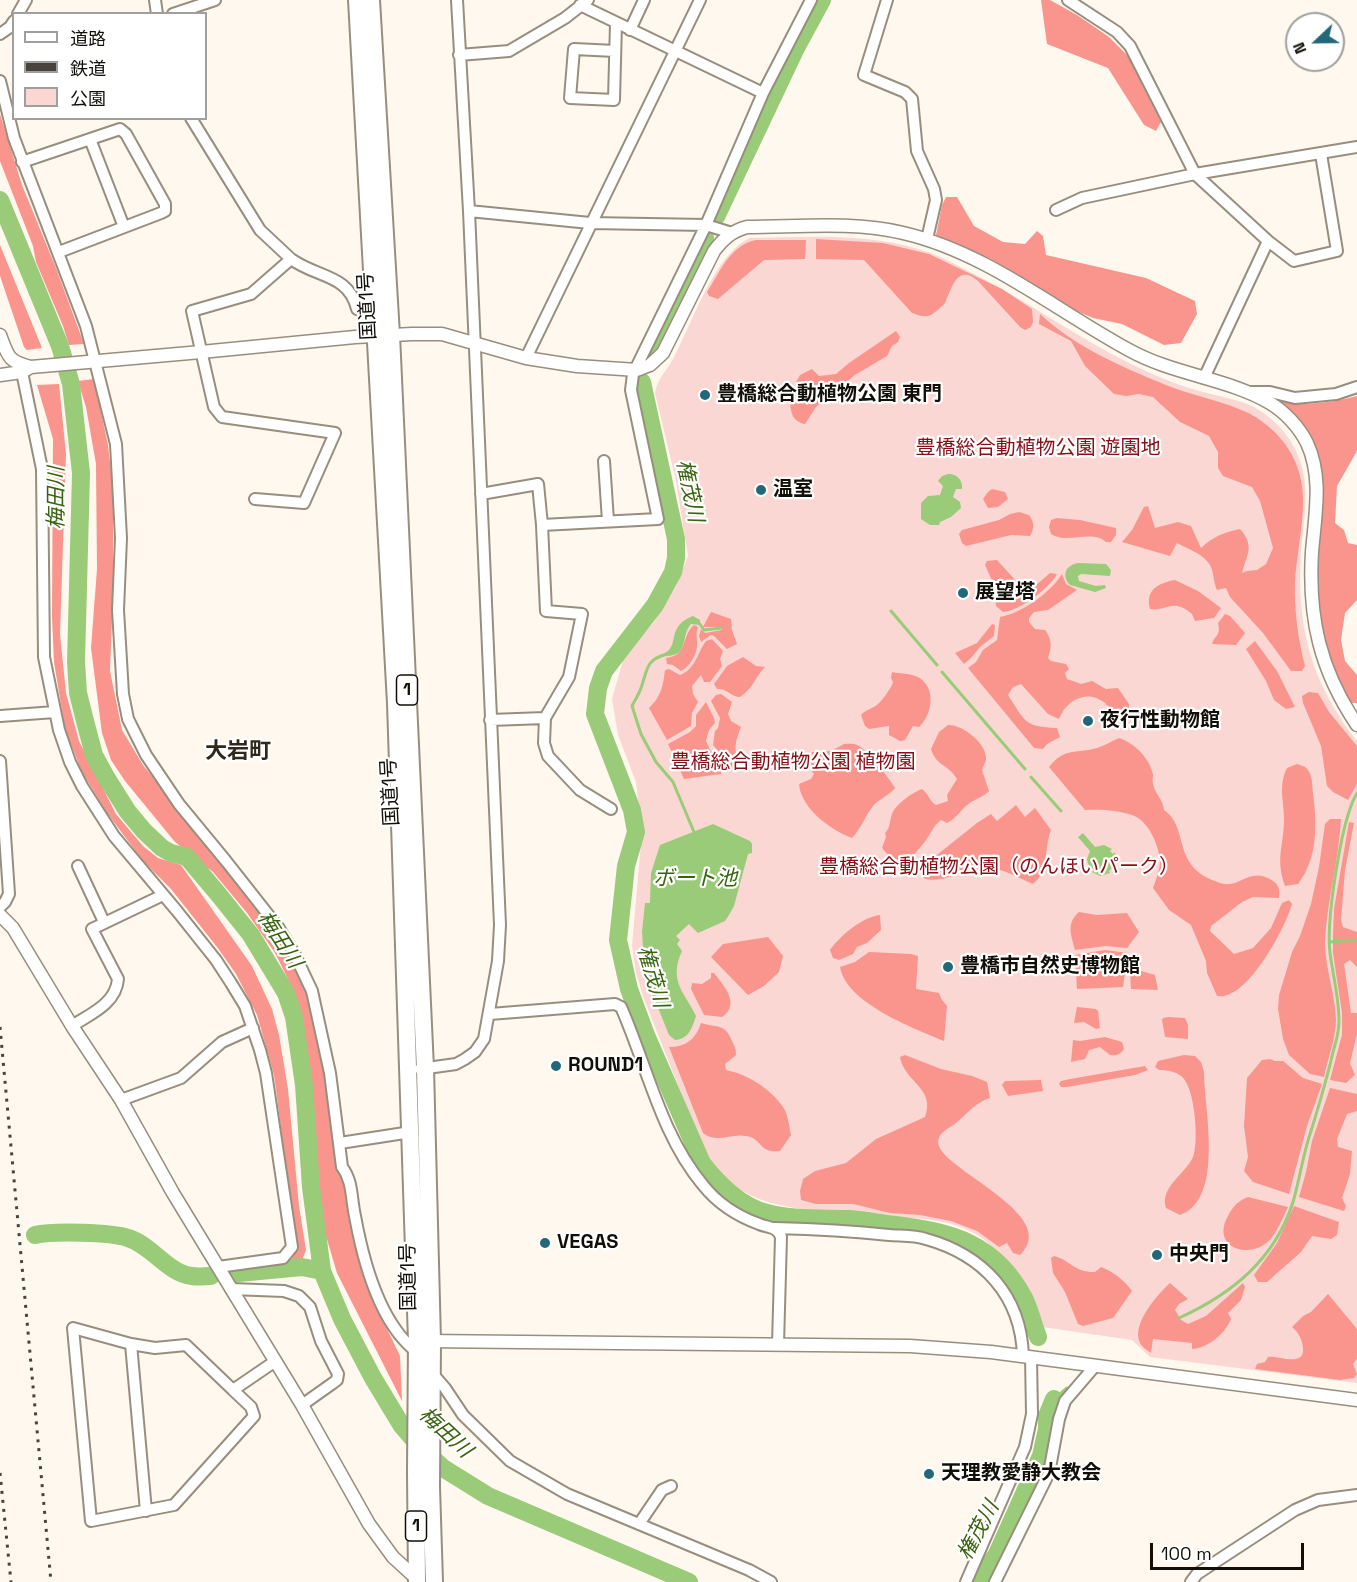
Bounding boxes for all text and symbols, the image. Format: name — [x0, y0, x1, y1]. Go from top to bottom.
legend — [12, 12, 207, 120]
north arrow — [1285, 12, 1345, 72]
text: 道路 — [70, 27, 106, 50]
text: N — [1288, 39, 1311, 57]
text: 鉄道 — [70, 57, 106, 80]
text: 公園 — [70, 87, 106, 110]
street label: 国道1号 — [354, 271, 382, 341]
place label: 豊橋総合動植物公園 東門 — [717, 383, 942, 407]
marker: 豊橋総合動植物公園 東門 — [698, 388, 712, 402]
park label: 豊橋総合動植物公園 遊園地 — [915, 437, 1161, 461]
water label: 権茂川 — [670, 458, 708, 524]
water label: 梅田川 — [44, 467, 70, 529]
place label: 温室 — [773, 478, 813, 502]
marker: 温室 — [754, 483, 768, 497]
place label: 展望塔 — [975, 581, 1035, 605]
marker: 展望塔 — [956, 586, 970, 600]
road number: 1 — [396, 675, 418, 705]
place label: 夜行性動物館 — [1100, 709, 1220, 733]
marker: 夜行性動物館 — [1081, 714, 1095, 728]
district label: 大岩町 — [205, 739, 271, 765]
park label: 豊橋総合動植物公園 植物園 — [670, 751, 916, 775]
street label: 国道1号 — [377, 757, 405, 827]
park label: 豊橋総合動植物公園（のんほいパーク） — [819, 856, 1179, 880]
water label: ボート池 — [653, 866, 737, 892]
water label: 梅田川 — [251, 907, 307, 973]
water label: 権茂川 — [631, 943, 673, 1011]
place label: 豊橋市自然史博物館 — [960, 955, 1140, 979]
marker: 豊橋市自然史博物館 — [941, 960, 955, 974]
place label: ROUND1 — [568, 1054, 643, 1078]
marker: ROUND1 — [549, 1059, 563, 1073]
place label: VEGAS — [557, 1231, 618, 1255]
marker: VEGAS — [538, 1236, 552, 1250]
street label: 国道1号 — [396, 1243, 422, 1311]
place label: 中央門 — [1169, 1243, 1229, 1267]
marker: 中央門 — [1150, 1248, 1164, 1262]
water label: 梅田川 — [413, 1402, 477, 1464]
place label: 天理教愛静大教会 — [941, 1462, 1101, 1486]
marker: 天理教愛静大教会 — [922, 1467, 936, 1481]
water label: 権茂川 — [953, 1497, 1005, 1565]
road number: 1 — [406, 1511, 426, 1541]
scale bar — [1153, 1531, 1308, 1569]
text: 100 m — [1161, 1542, 1212, 1565]

